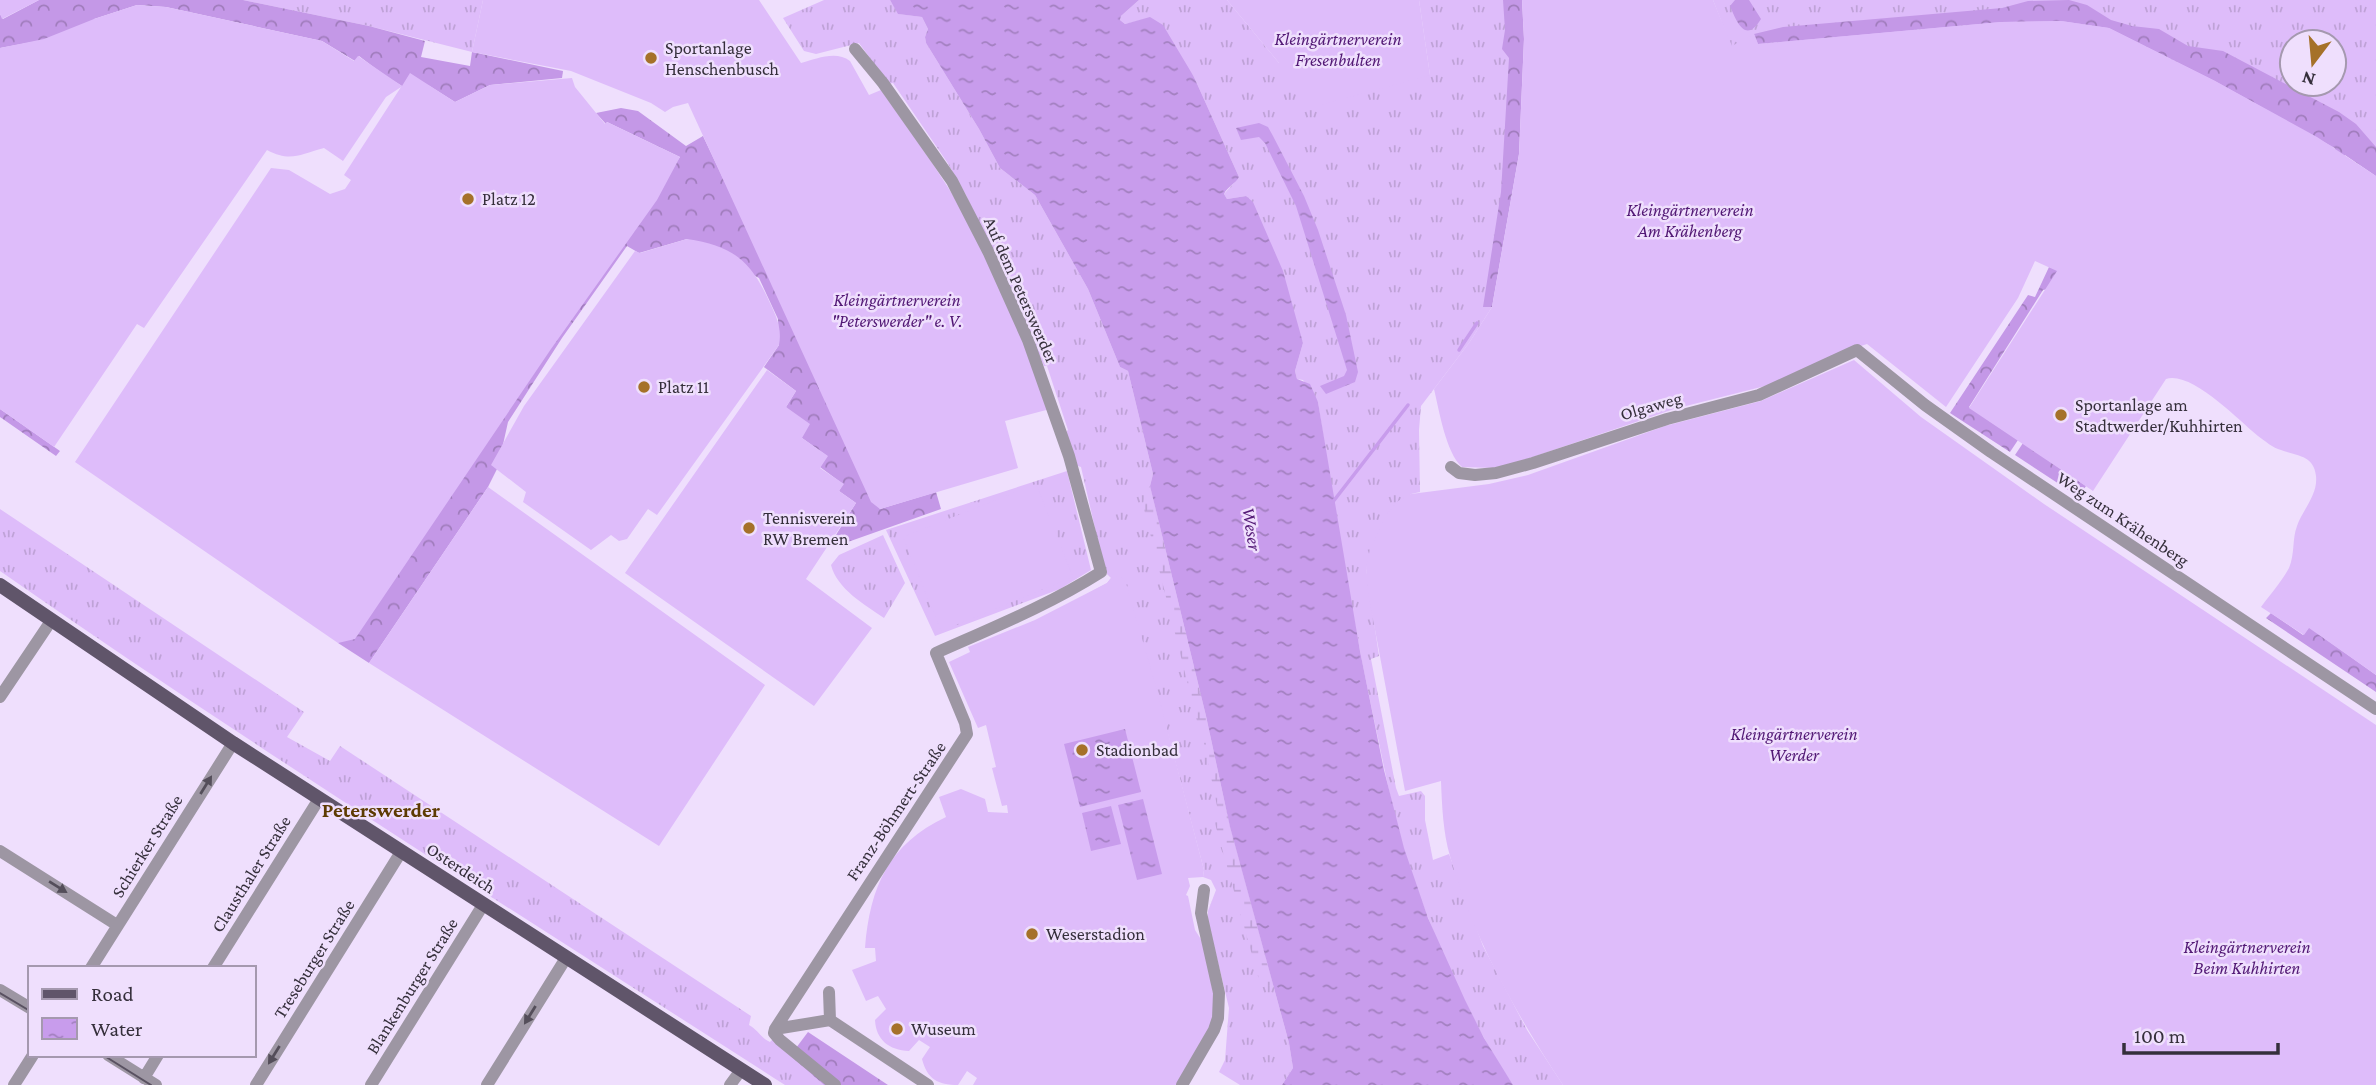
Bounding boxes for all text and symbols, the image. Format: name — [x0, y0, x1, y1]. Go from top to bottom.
north arrow — [2278, 28, 2348, 98]
park label: Kleingärtnerverein Fresenbulten — [1274, 29, 1402, 70]
place label: Sportanlage Henschenbusch — [665, 38, 779, 79]
marker: Sportanlage Henschenbusch — [643, 50, 659, 66]
text: N — [2299, 67, 2318, 91]
place label: Platz 12 — [482, 189, 536, 209]
marker: Platz 12 — [460, 191, 476, 207]
park label: Kleingärtnerverein Am Krähenberg — [1626, 200, 1754, 241]
street label: Auf dem Peterswerder — [980, 214, 1062, 367]
park label: Kleingärtnerverein "Peterswerder" e. V. — [831, 290, 963, 331]
place label: Platz 11 — [658, 377, 709, 397]
marker: Platz 11 — [636, 379, 652, 395]
street label: Olgaweg — [1618, 388, 1684, 424]
place label: Sportanlage am Stadtwerder/Kuhhirten — [2075, 395, 2243, 436]
marker: Sportanlage am Stadtwerder/Kuhhirten — [2053, 407, 2069, 423]
street label: Weg zum Krähenberg — [2053, 467, 2193, 571]
water label: Weser — [1238, 506, 1266, 553]
place label: Tennisverein RW Bremen — [763, 508, 856, 549]
marker: Tennisverein RW Bremen — [741, 520, 757, 536]
park label: Kleingärtnerverein Werder — [1730, 724, 1858, 765]
street label: Franz-Böhmert-Straße — [842, 738, 950, 884]
place label: Stadionbad — [1096, 740, 1179, 760]
marker: Stadionbad — [1074, 742, 1090, 758]
one-way arrow — [200, 775, 213, 794]
street label: Schierker Straße — [107, 791, 187, 901]
district label: Peterswerder — [322, 798, 441, 822]
street label: Clausthaler Straße — [207, 812, 295, 936]
street label: Osterdeich — [423, 838, 499, 898]
one-way arrow — [48, 881, 67, 894]
street label: Treseburger Straße — [269, 896, 359, 1022]
street label: Blankenburger Straße — [362, 914, 462, 1058]
place label: Weserstadion — [1046, 924, 1145, 944]
marker: Weserstadion — [1024, 926, 1040, 942]
park label: Kleingärtnerverein Beim Kuhhirten — [2183, 937, 2311, 978]
legend — [28, 966, 256, 1057]
text: Road — [91, 982, 134, 1006]
one-way arrow — [524, 1006, 537, 1025]
scale bar — [2124, 1012, 2278, 1056]
text: Water — [91, 1017, 143, 1041]
place label: Wuseum — [911, 1019, 976, 1039]
marker: Wuseum — [889, 1021, 905, 1037]
text: 100 m — [2134, 1024, 2186, 1048]
one-way arrow — [268, 1046, 281, 1065]

